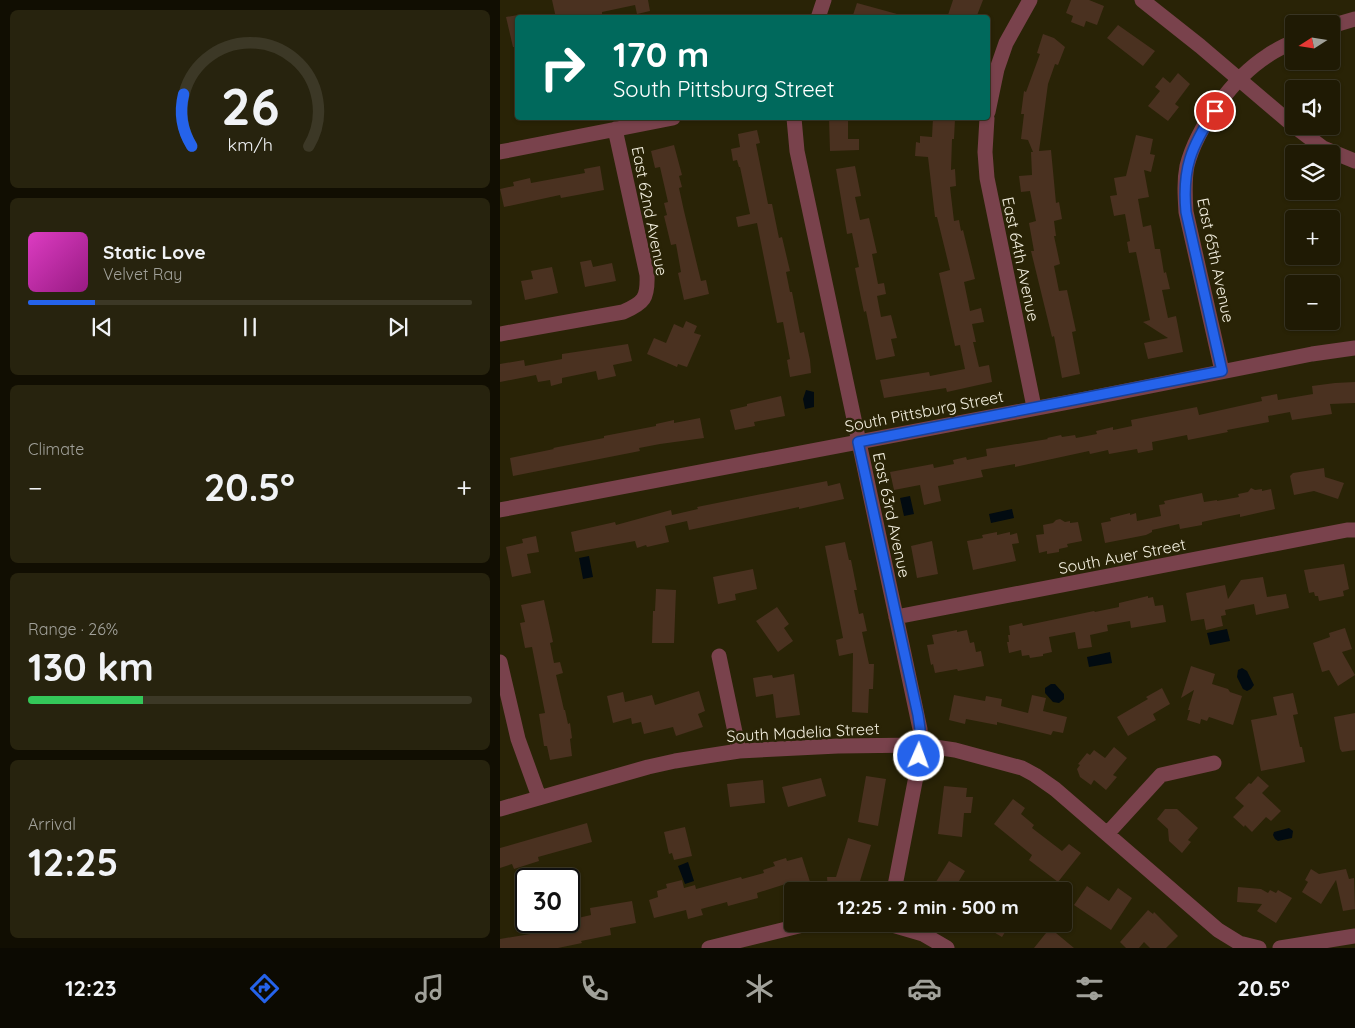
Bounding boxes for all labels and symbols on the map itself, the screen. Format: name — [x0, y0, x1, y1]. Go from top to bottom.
north arrow — [1285, 15, 1340, 70]
pin — [1194, 90, 1236, 132]
street label: East 62nd Avenue — [628, 145, 672, 277]
street label: East 64th Avenue — [998, 195, 1044, 323]
street label: East 65th Avenue — [1193, 196, 1239, 324]
street label: South Pittsburg Street — [843, 386, 1005, 436]
street label: East 63rd Avenue — [869, 450, 915, 580]
street label: South Auer Street — [1057, 534, 1187, 578]
street label: South Madelia Street — [726, 718, 880, 746]
position arrow — [892, 729, 944, 781]
speed limit sign: 30 — [515, 868, 580, 933]

